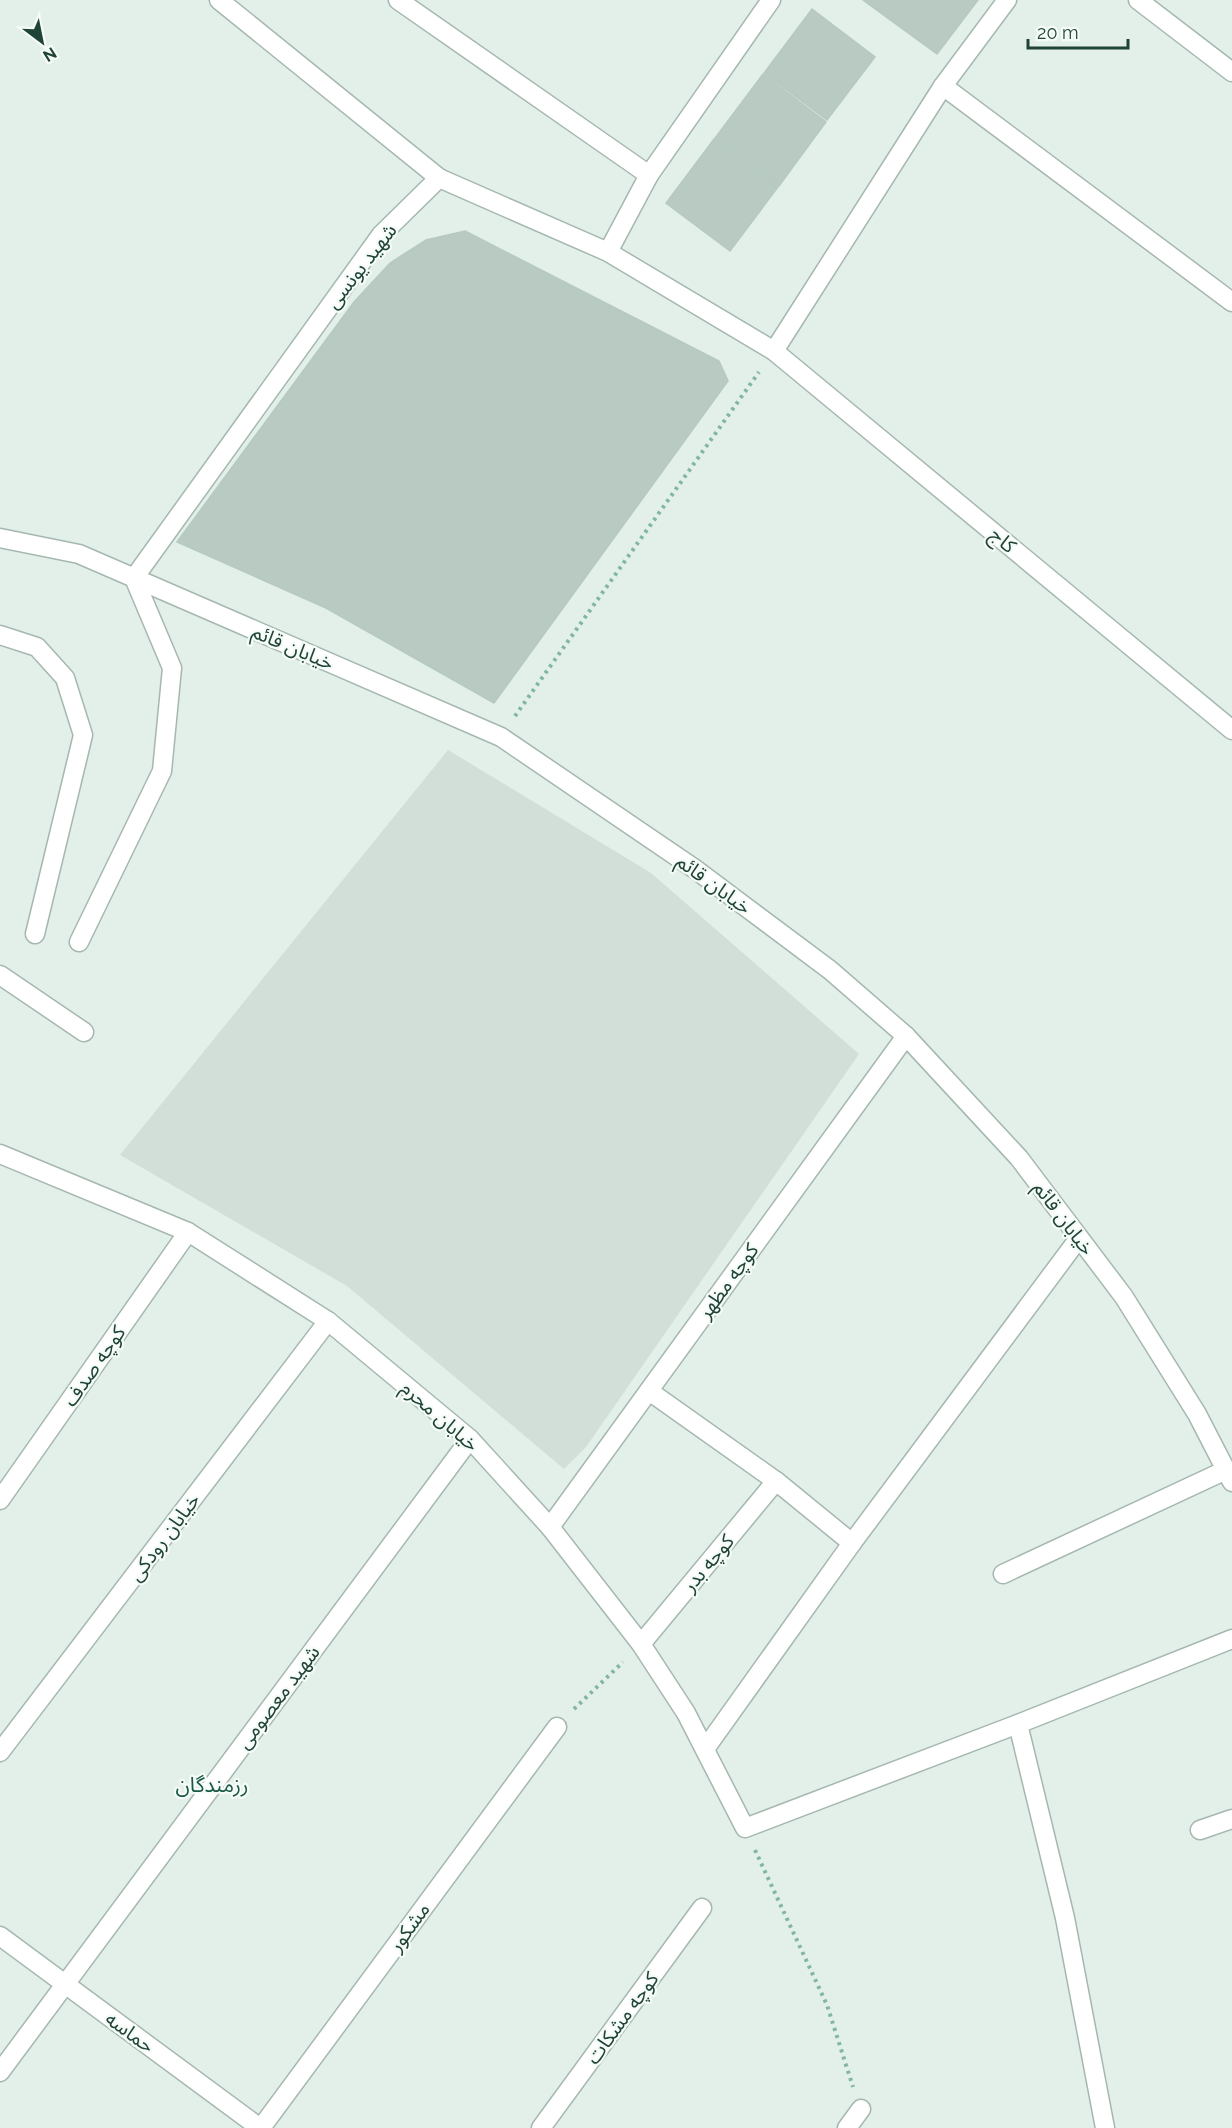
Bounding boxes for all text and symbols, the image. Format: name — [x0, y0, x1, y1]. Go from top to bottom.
north arrow — [12, 12, 72, 72]
scale bar — [1028, 12, 1128, 50]
text: 20 m — [1037, 22, 1079, 43]
text: N — [39, 43, 60, 66]
street label: شهید یونسی — [320, 219, 402, 313]
street label: کاج — [983, 522, 1022, 561]
street label: خیابان قائم — [247, 619, 337, 678]
street label: خیابان قائم — [670, 849, 756, 922]
street label: خیابان قائم — [1026, 1176, 1100, 1262]
street label: کوچه مظهر — [692, 1238, 765, 1325]
street label: کوچه صدف — [58, 1321, 132, 1411]
street label: خیابان محرم — [394, 1376, 484, 1459]
street label: خیابان رودکی — [123, 1488, 205, 1586]
street label: کوچه بدر — [676, 1529, 740, 1598]
street label: شهید معصومی — [231, 1640, 325, 1754]
district label: رزمندگان — [175, 1772, 249, 1797]
street label: مشکور — [383, 1898, 435, 1957]
street label: کوچه مشکات — [581, 1967, 665, 2069]
street label: حماسه — [101, 2006, 159, 2058]

